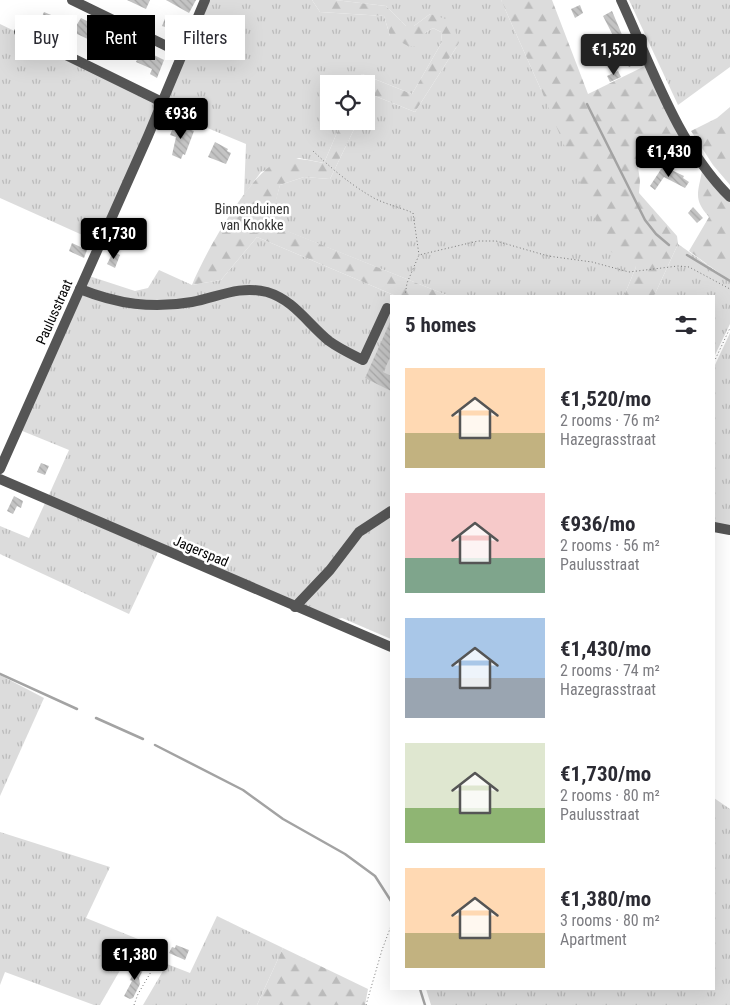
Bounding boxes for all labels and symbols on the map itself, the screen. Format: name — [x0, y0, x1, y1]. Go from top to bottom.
pin: €1,520 — [573, 34, 655, 76]
pin: €936 — [151, 98, 211, 140]
pin: €1,430 — [628, 136, 710, 178]
park label: Binnenduinen van Knokke — [215, 201, 289, 233]
pin: €1,730 — [73, 218, 155, 260]
street label: Paulusstraat — [33, 277, 75, 347]
street label: Jagerspad — [171, 532, 231, 570]
pin: €1,380 — [94, 938, 176, 981]

